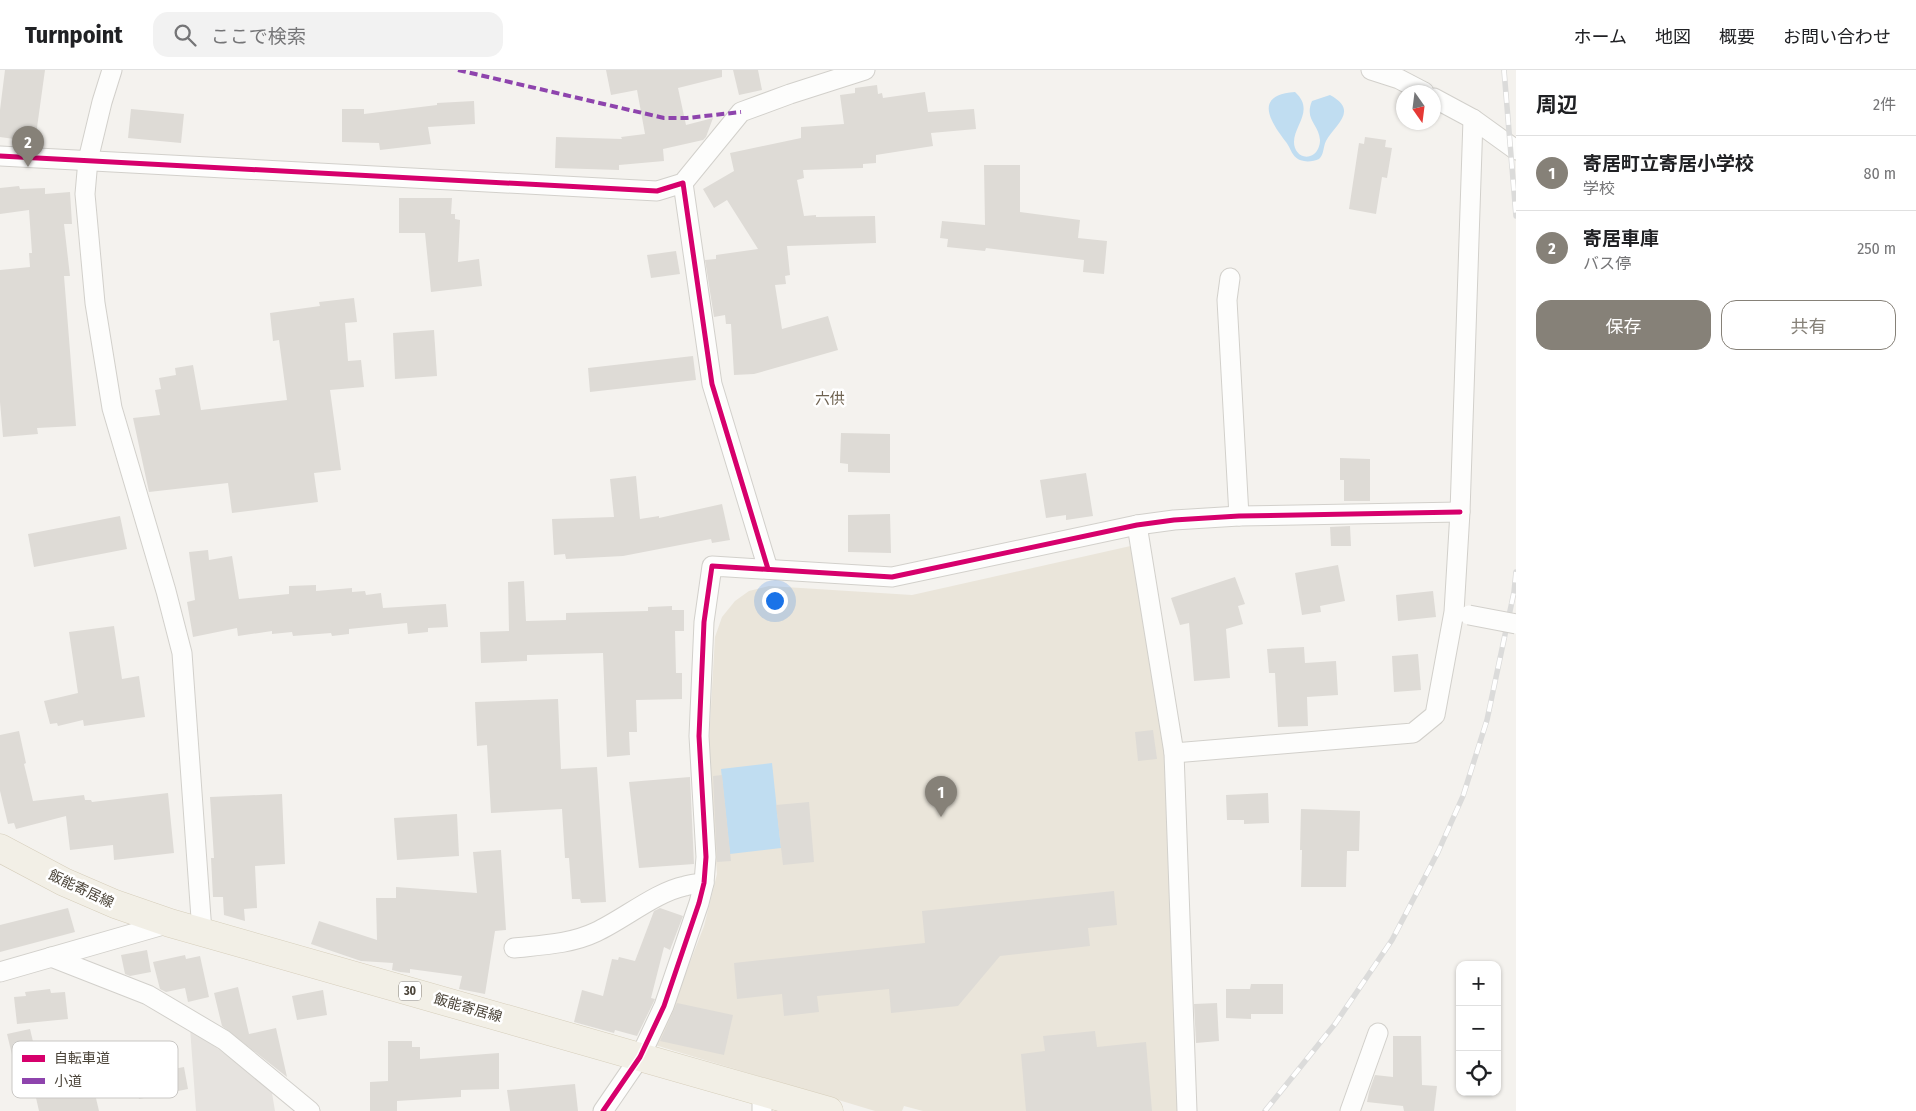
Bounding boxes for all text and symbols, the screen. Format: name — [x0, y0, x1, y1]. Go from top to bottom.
search box — [153, 12, 503, 57]
text: Turnpoint — [25, 21, 123, 49]
icon: search — [171, 21, 199, 49]
text: ここで検索 — [211, 25, 306, 48]
text: ホーム — [1574, 26, 1627, 48]
text: 地図 — [1655, 26, 1691, 48]
text: 概要 — [1719, 26, 1755, 48]
text: お問い合わせ — [1783, 26, 1891, 48]
north arrow — [1396, 85, 1441, 130]
text: 周辺 — [1536, 92, 1578, 118]
text: 2件 — [1873, 95, 1896, 114]
pin: 2 — [12, 126, 44, 167]
text: 寄居町立寄居小学校 — [1583, 152, 1754, 175]
text: 1 — [1549, 164, 1555, 183]
text: 80 m — [1864, 164, 1896, 183]
text: 学校 — [1583, 179, 1615, 198]
text: 寄居車庫 — [1583, 227, 1659, 250]
text: 2 — [1548, 239, 1556, 258]
text: 250 m — [1857, 239, 1896, 258]
text: バス停 — [1583, 254, 1631, 273]
button: 保存 — [1536, 300, 1711, 350]
button: 共有 — [1721, 300, 1896, 350]
district label: 六供 — [815, 390, 845, 408]
your location — [762, 588, 788, 614]
pin: 1 — [925, 776, 957, 817]
street label: 飯能寄居線 — [46, 867, 116, 911]
map controls — [1456, 961, 1501, 1096]
button: + — [1456, 961, 1501, 1006]
road number: 30 — [399, 981, 421, 1000]
street label: 飯能寄居線 — [432, 990, 504, 1026]
button: − — [1456, 1006, 1501, 1051]
legend — [12, 1041, 178, 1098]
text: 自転車道 — [54, 1050, 110, 1067]
button: locate — [1456, 1051, 1501, 1096]
text: 小道 — [54, 1073, 82, 1090]

